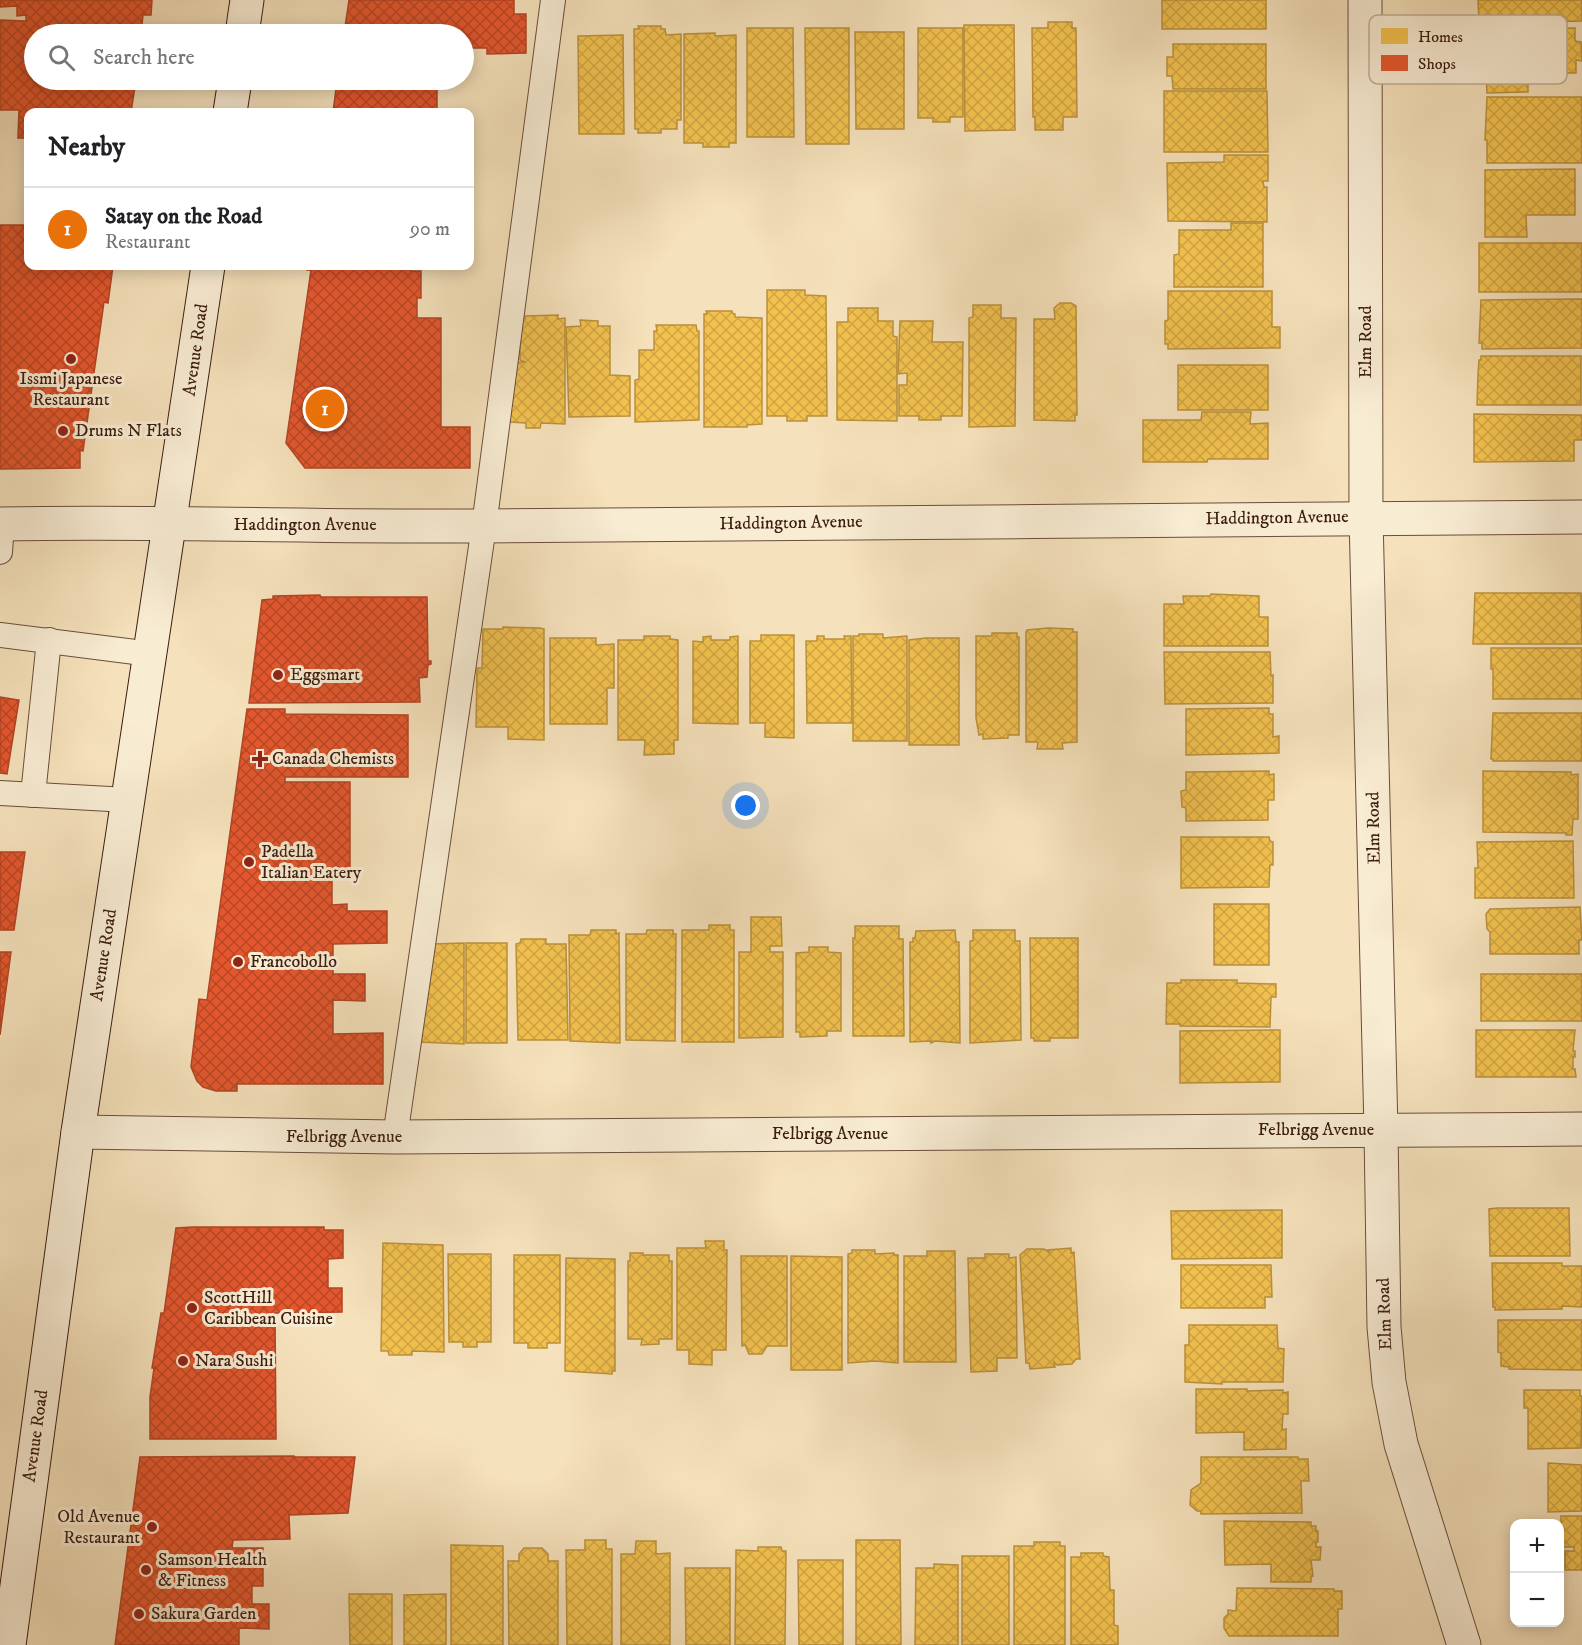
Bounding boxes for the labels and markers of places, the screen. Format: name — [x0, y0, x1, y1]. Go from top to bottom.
marker: Issmi Japanese Restaurant — [64, 352, 78, 366]
place label: Issmi Japanese Restaurant — [20, 368, 122, 411]
pin: 1 — [306, 386, 344, 432]
place label: Drums N Flats — [75, 420, 182, 442]
marker: Drums N Flats — [56, 424, 70, 438]
place label: Eggsmart — [290, 664, 360, 686]
marker: Eggsmart — [271, 668, 285, 682]
place label: Canada Chemists — [272, 748, 394, 770]
marker: Canada Chemists — [253, 752, 267, 766]
place label: Padella Italian Eatery — [261, 841, 362, 884]
marker: Padella Italian Eatery — [242, 855, 256, 869]
place label: Francobollo — [250, 951, 337, 973]
marker: Francobollo — [231, 955, 245, 969]
place label: ScottHill Caribbean Cuisine — [204, 1287, 333, 1330]
marker: ScottHill Caribbean Cuisine — [185, 1301, 199, 1315]
place label: Nara Sushi — [195, 1350, 273, 1372]
marker: Nara Sushi — [176, 1354, 190, 1368]
place label: Old Avenue Restaurant — [57, 1506, 140, 1549]
marker: Old Avenue Restaurant — [145, 1520, 159, 1534]
place label: Samson Health & Fitness — [158, 1549, 268, 1592]
marker: Samson Health & Fitness — [139, 1563, 153, 1577]
place label: Sakura Garden — [151, 1603, 257, 1625]
marker: Sakura Garden — [132, 1607, 146, 1621]

